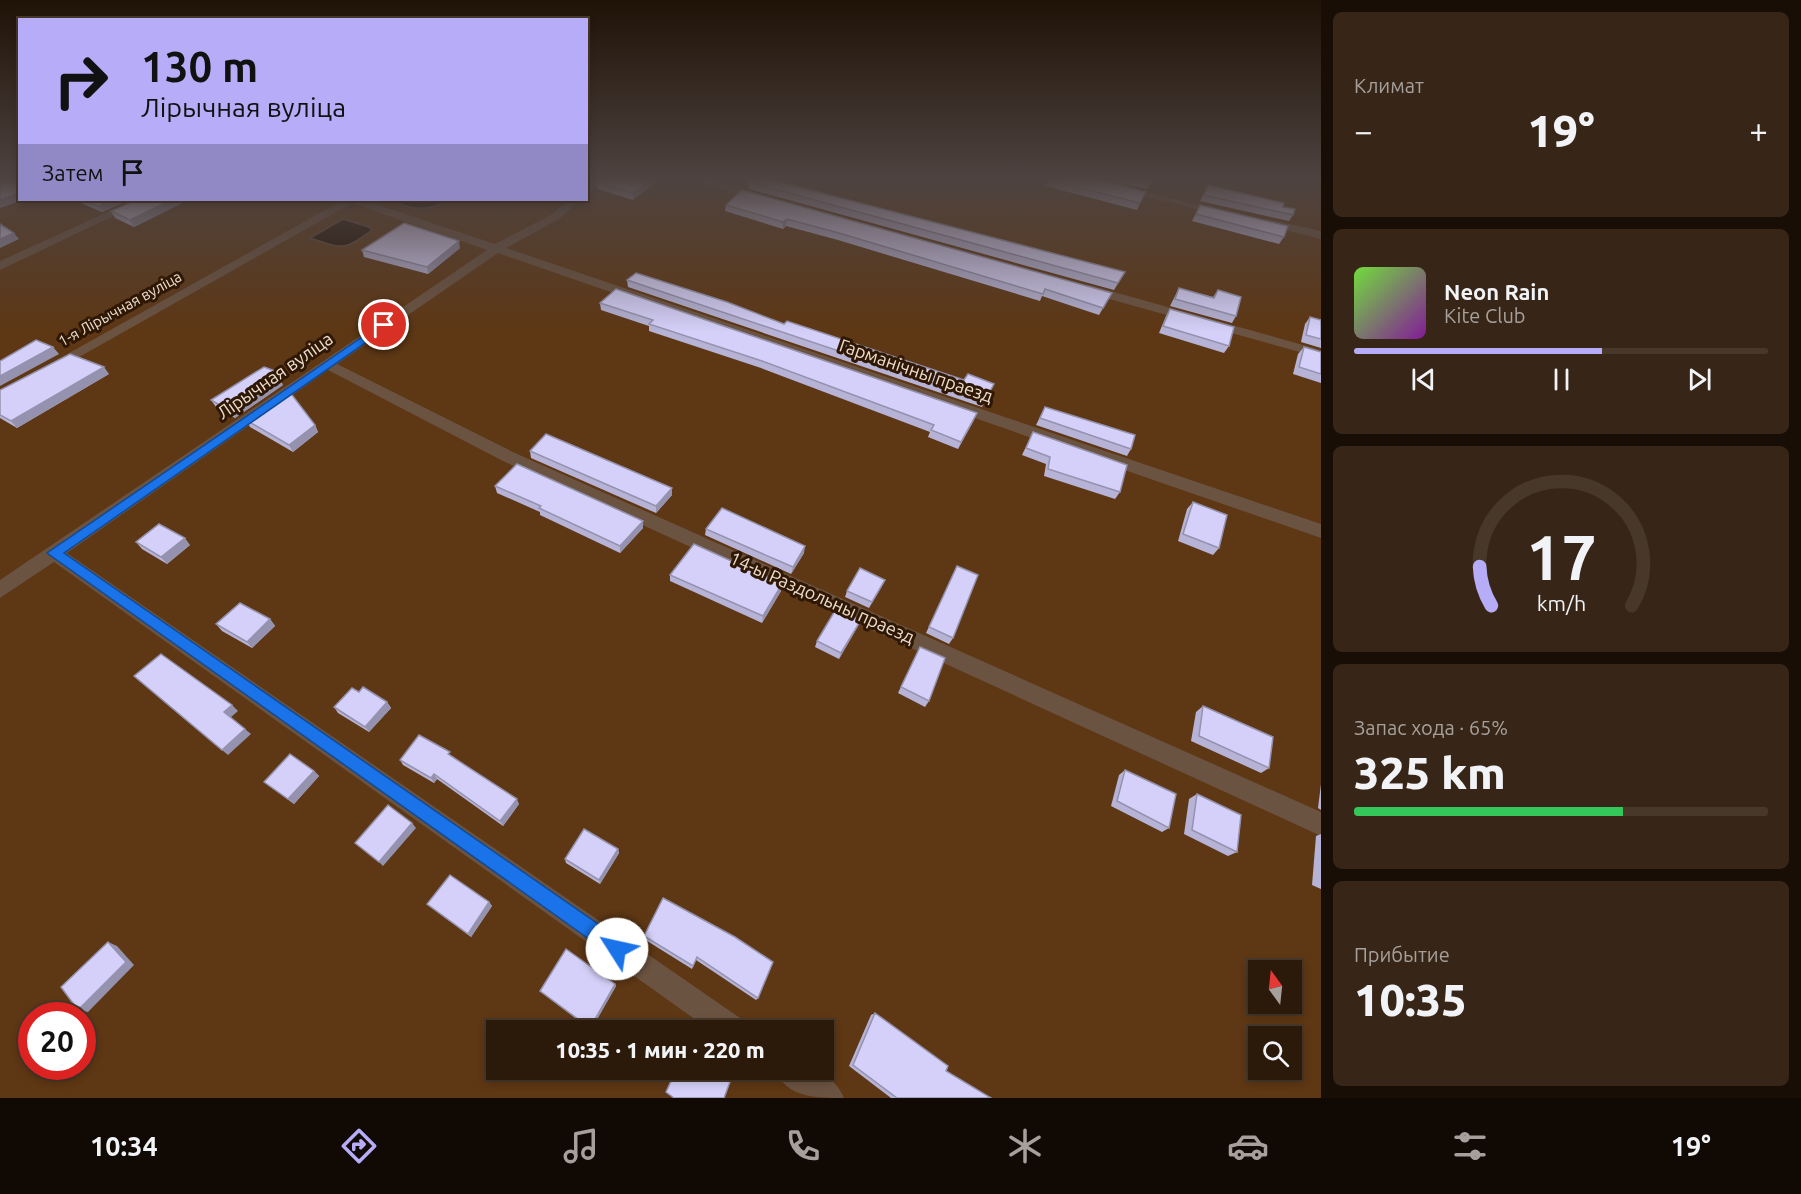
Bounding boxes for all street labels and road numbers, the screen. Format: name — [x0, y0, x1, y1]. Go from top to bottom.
street label: 1-я Лірычная вуліца — [55, 268, 184, 350]
street label: Лірычная вуліца — [213, 328, 336, 423]
street label: Гарманічны праезд — [837, 334, 996, 406]
street label: 14-ы Раздольны праезд — [727, 547, 918, 647]

